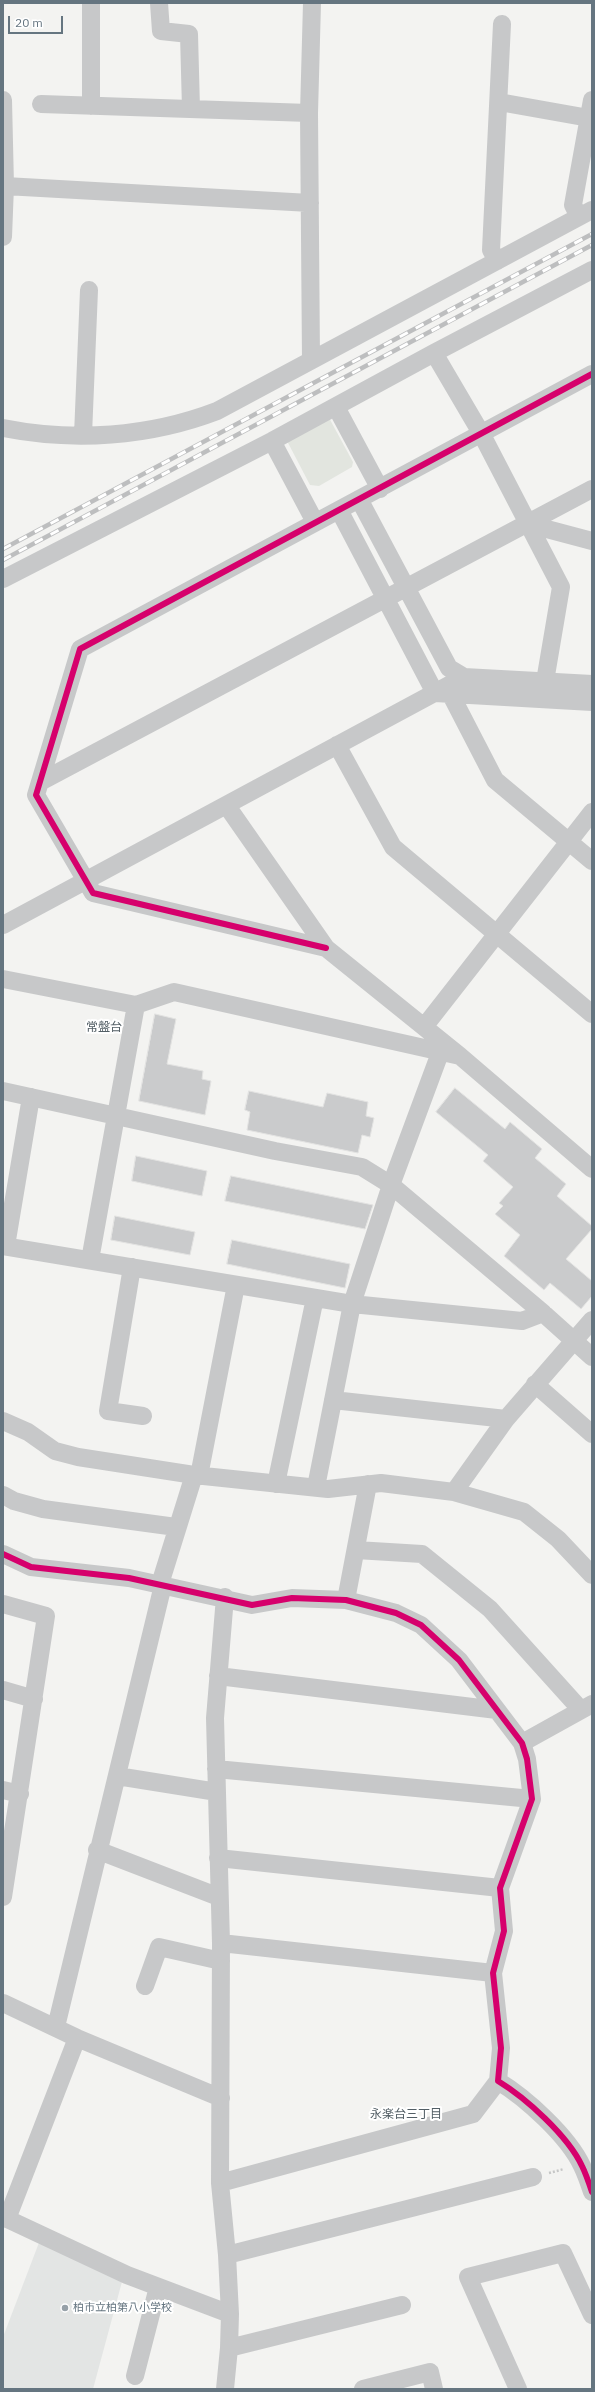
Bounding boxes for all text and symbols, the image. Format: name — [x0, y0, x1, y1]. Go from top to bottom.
scale bar — [10, 8, 65, 34]
text: 20 m — [15, 15, 43, 30]
district label: 常盤台 — [86, 1021, 122, 1035]
district label: 永楽台三丁目 — [370, 2108, 442, 2122]
place label: 柏市立柏第八小学校 — [73, 2301, 172, 2315]
marker: 柏市立柏第八小学校 — [60, 2303, 70, 2313]

